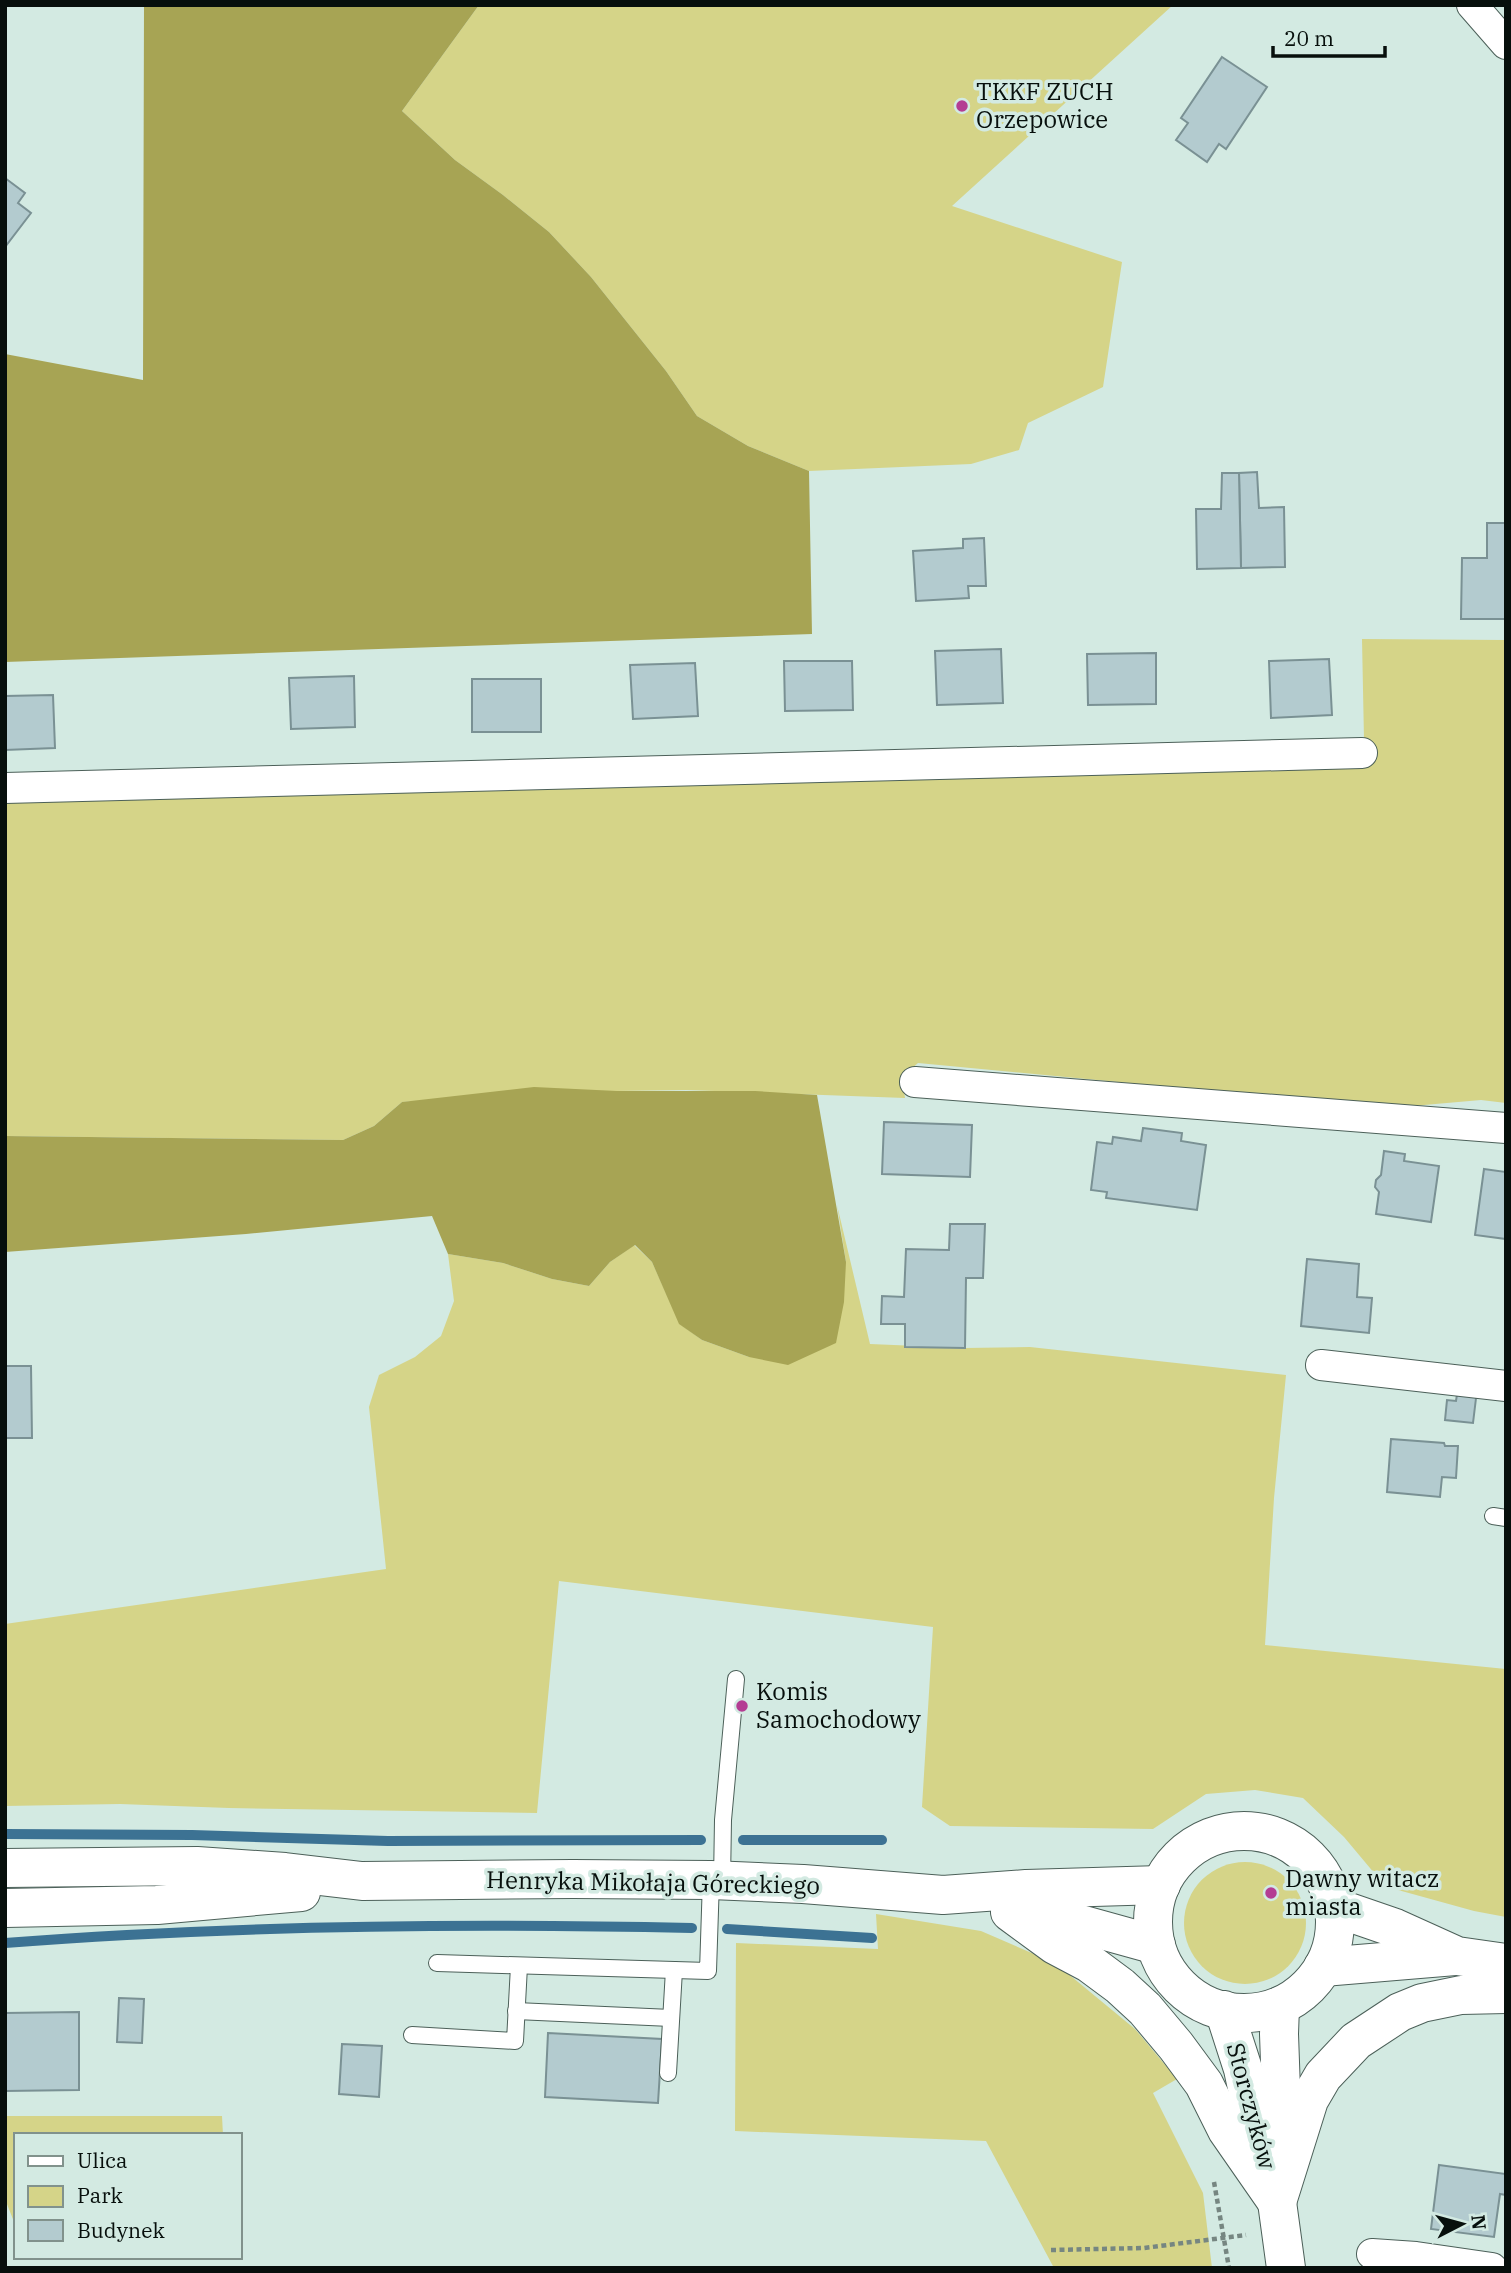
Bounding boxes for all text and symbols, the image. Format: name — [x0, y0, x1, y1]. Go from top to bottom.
scale bar — [1273, 14, 1385, 58]
text: 20 m — [1284, 24, 1334, 52]
place label: TKKF ZUCH Orzepowice — [976, 75, 1114, 135]
marker: TKKF ZUCH Orzepowice — [954, 98, 970, 114]
place label: Komis Samochodowy — [756, 1675, 921, 1735]
marker: Komis Samochodowy — [734, 1698, 750, 1714]
place label: Dawny witacz miasta — [1285, 1862, 1439, 1922]
street label: Henryka Mikołaja Góreckiego — [486, 1863, 820, 1901]
marker: Dawny witacz miasta — [1263, 1885, 1279, 1901]
street label: Storczyków — [1220, 2039, 1284, 2173]
legend — [14, 2133, 242, 2259]
text: Ulica — [77, 2146, 128, 2174]
text: Park — [77, 2181, 124, 2209]
north arrow — [1427, 2189, 1497, 2259]
text: N — [1466, 2213, 1492, 2231]
text: Budynek — [77, 2216, 166, 2244]

